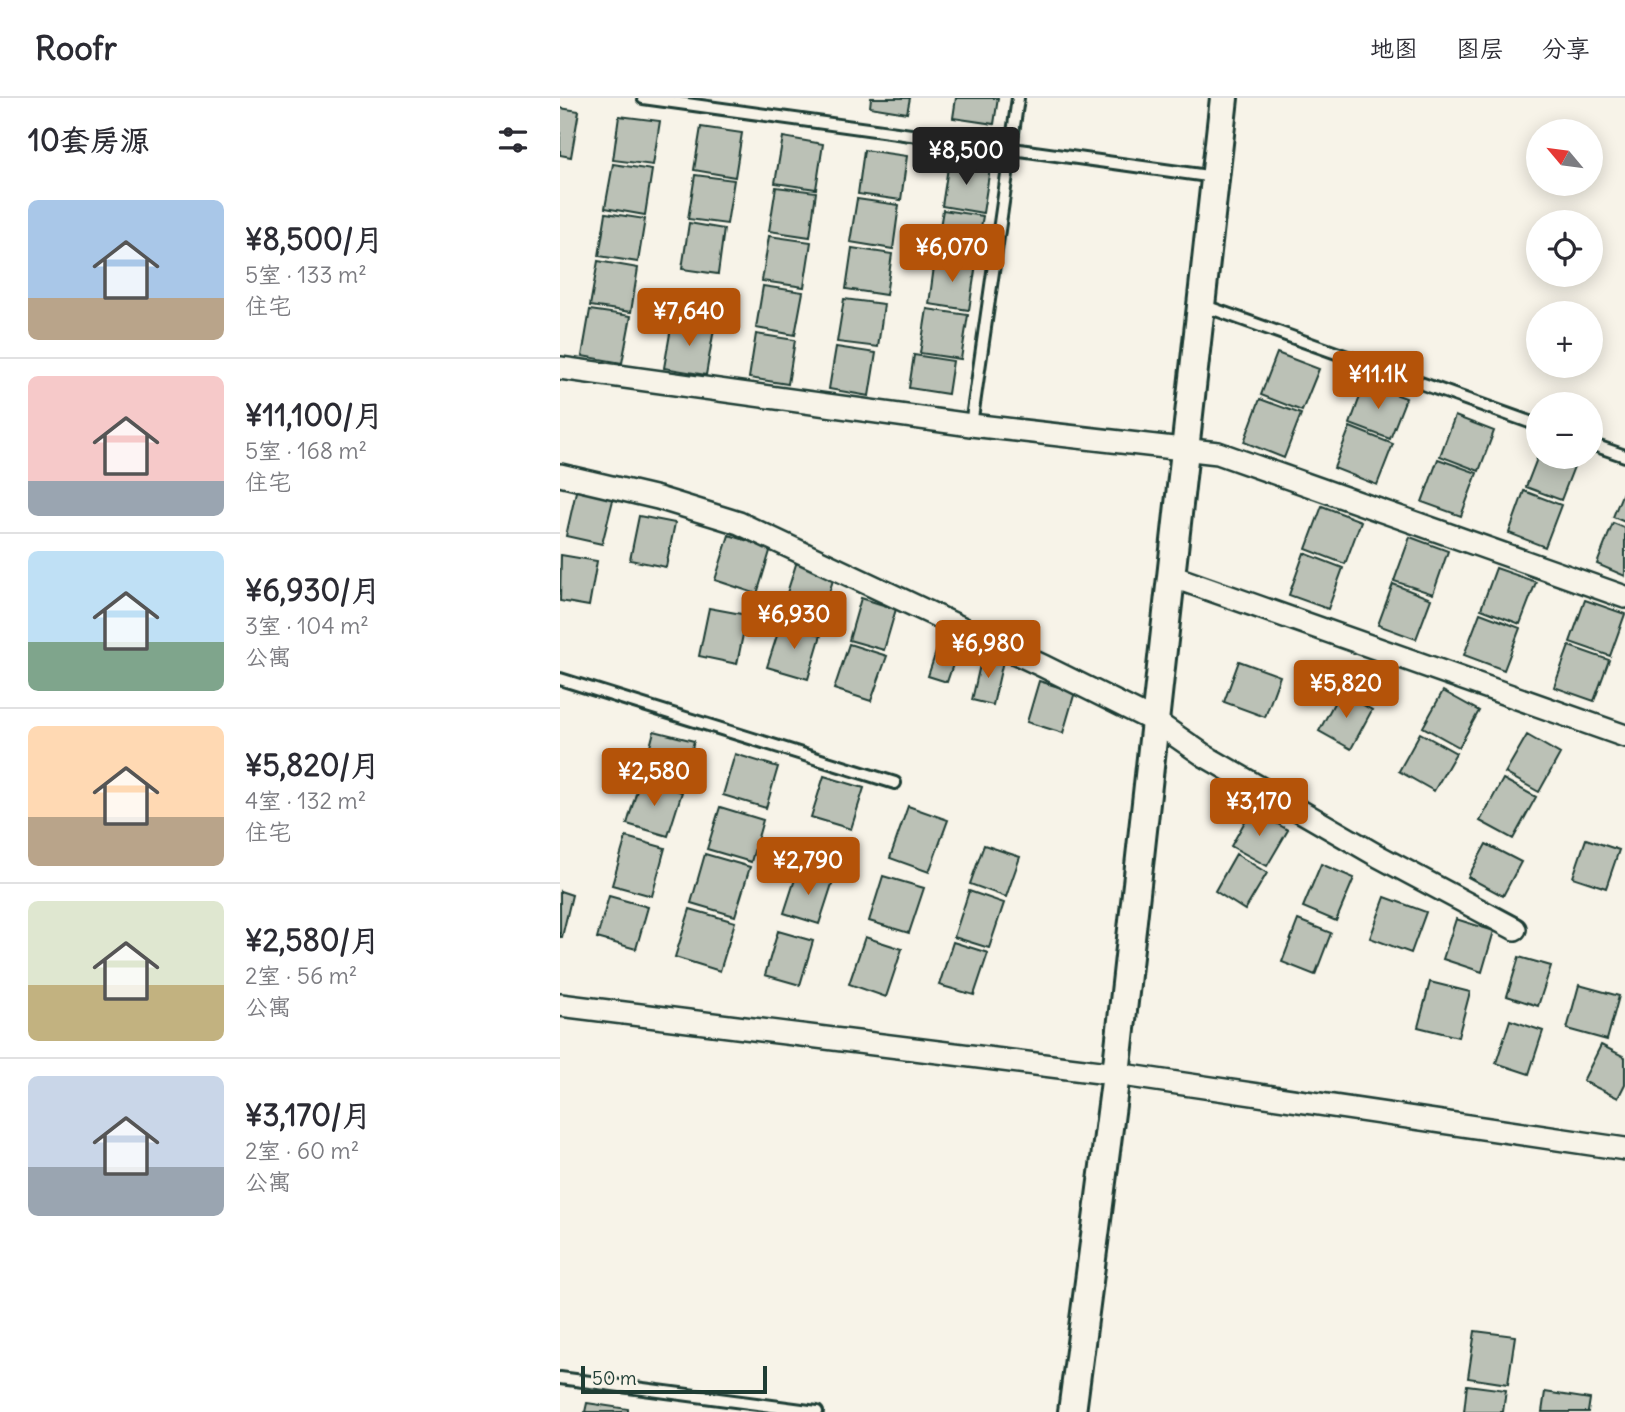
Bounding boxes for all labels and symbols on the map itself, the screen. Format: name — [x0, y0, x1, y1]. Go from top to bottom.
north arrow — [1526, 119, 1603, 196]
pin: ¥8,500 — [909, 127, 1023, 187]
pin: ¥6,070 — [895, 225, 1009, 284]
pin: ¥7,640 — [632, 288, 746, 348]
pin: ¥11.1K — [1321, 352, 1435, 411]
pin: ¥6,930 — [737, 592, 851, 651]
pin: ¥6,980 — [931, 620, 1045, 680]
pin: ¥5,820 — [1289, 660, 1403, 720]
pin: ¥2,580 — [597, 748, 711, 808]
pin: ¥3,170 — [1202, 778, 1316, 838]
pin: ¥2,790 — [751, 838, 865, 897]
scale bar — [581, 1363, 766, 1395]

